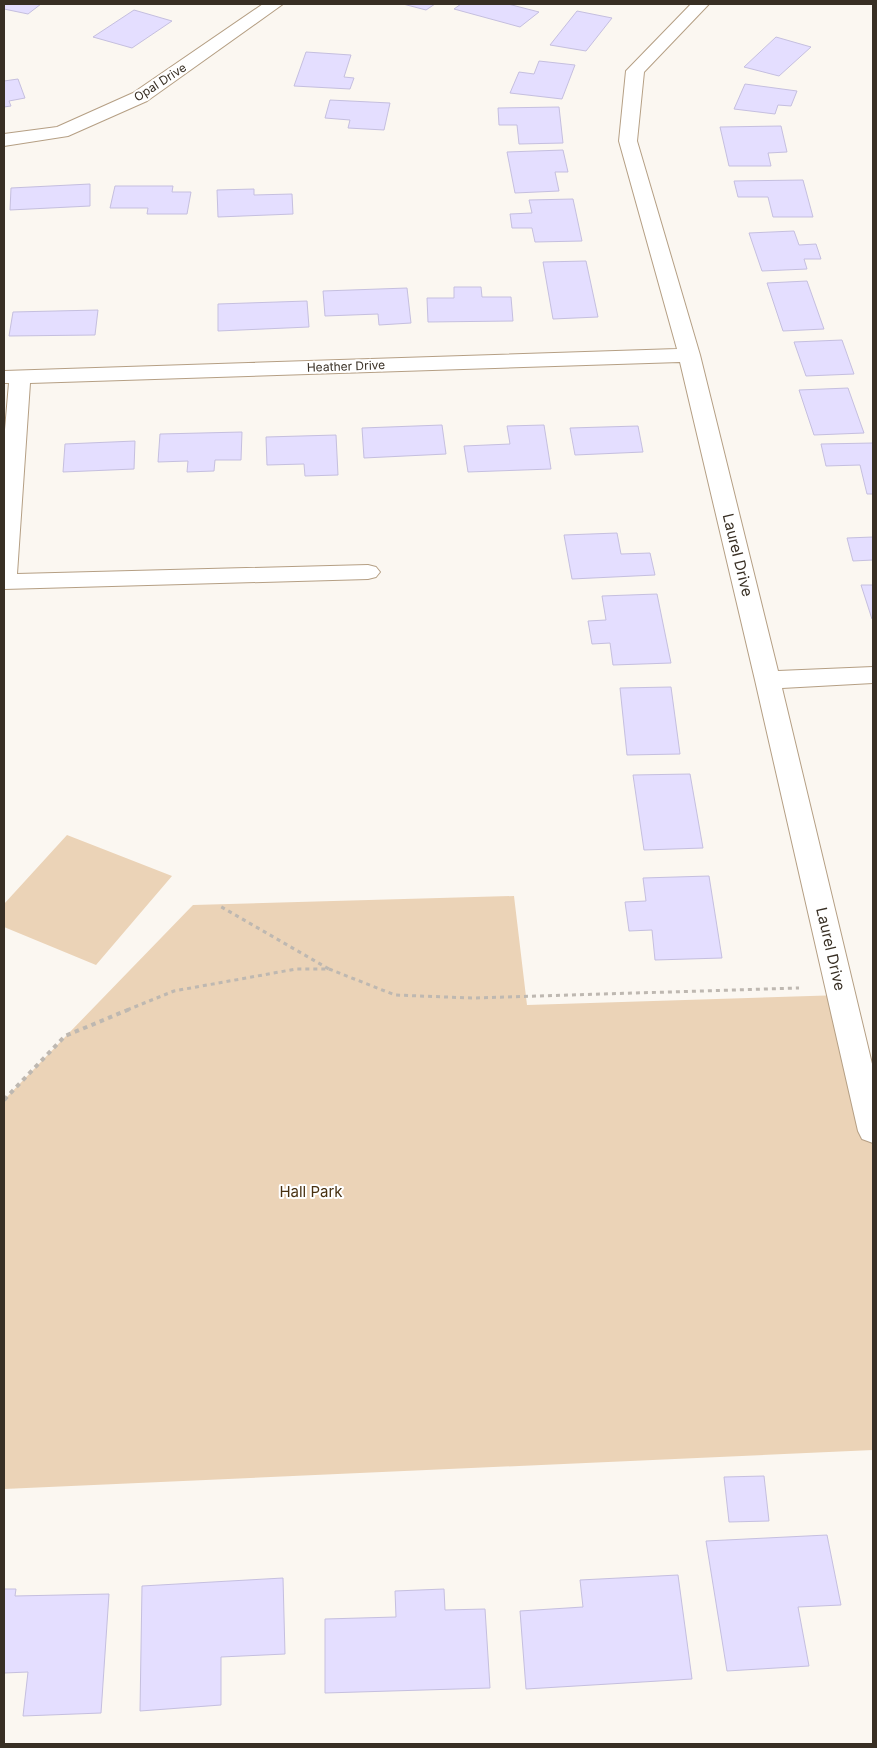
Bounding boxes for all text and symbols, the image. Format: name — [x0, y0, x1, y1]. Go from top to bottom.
street label: Opal Drive — [131, 60, 189, 104]
street label: Heather Drive — [307, 357, 385, 375]
street label: Laurel Drive — [719, 511, 757, 599]
street label: Laurel Drive — [812, 905, 850, 993]
park label: Hall Park — [279, 1182, 343, 1201]

